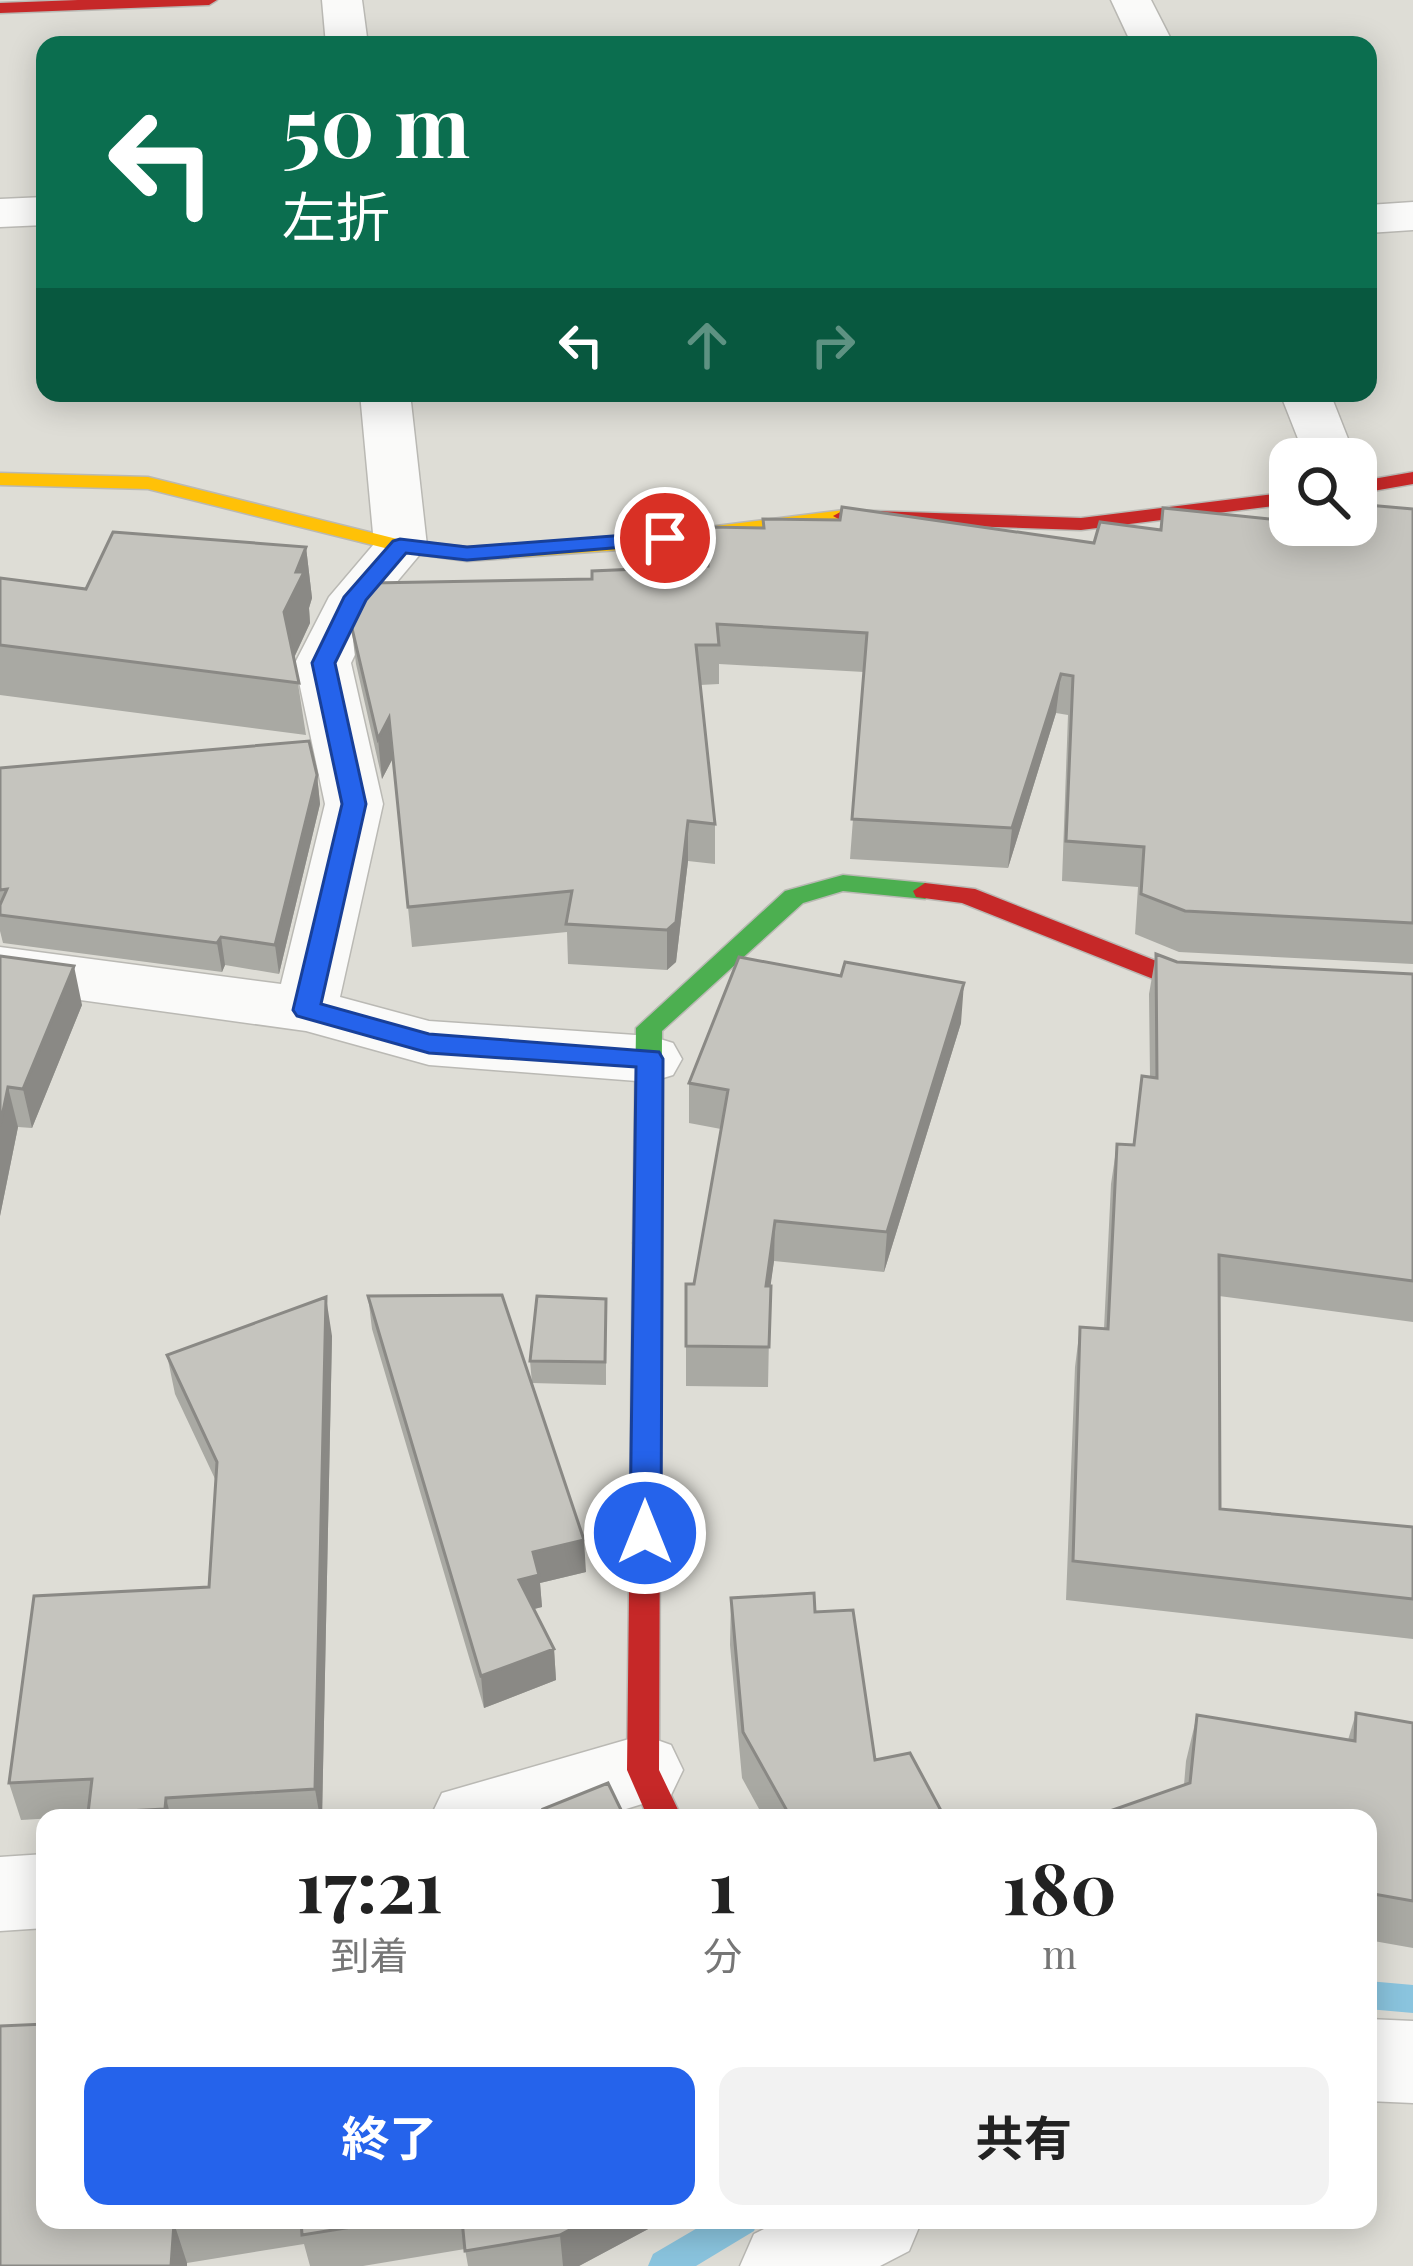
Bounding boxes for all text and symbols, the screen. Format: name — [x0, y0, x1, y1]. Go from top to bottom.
text: 50 m — [282, 67, 470, 179]
icon: left — [84, 84, 240, 240]
text: 左折 — [282, 179, 390, 251]
icon: left — [548, 312, 614, 378]
icon: ahead — [674, 312, 740, 378]
icon: right — [800, 312, 866, 378]
map controls — [1269, 438, 1377, 546]
button: search — [1269, 438, 1377, 546]
pin — [614, 487, 716, 589]
icon: arrive — [632, 505, 698, 571]
position arrow — [582, 1470, 708, 1596]
text: 17:21 — [296, 1835, 443, 1931]
text: 1 — [709, 1835, 736, 1931]
text: 180 — [1002, 1837, 1117, 1933]
text: m — [1042, 1927, 1077, 1979]
text: 到着 — [330, 1928, 409, 1980]
text: 分 — [703, 1928, 742, 1980]
button: 終了 — [84, 2067, 695, 2205]
button: 共有 — [719, 2067, 1329, 2205]

